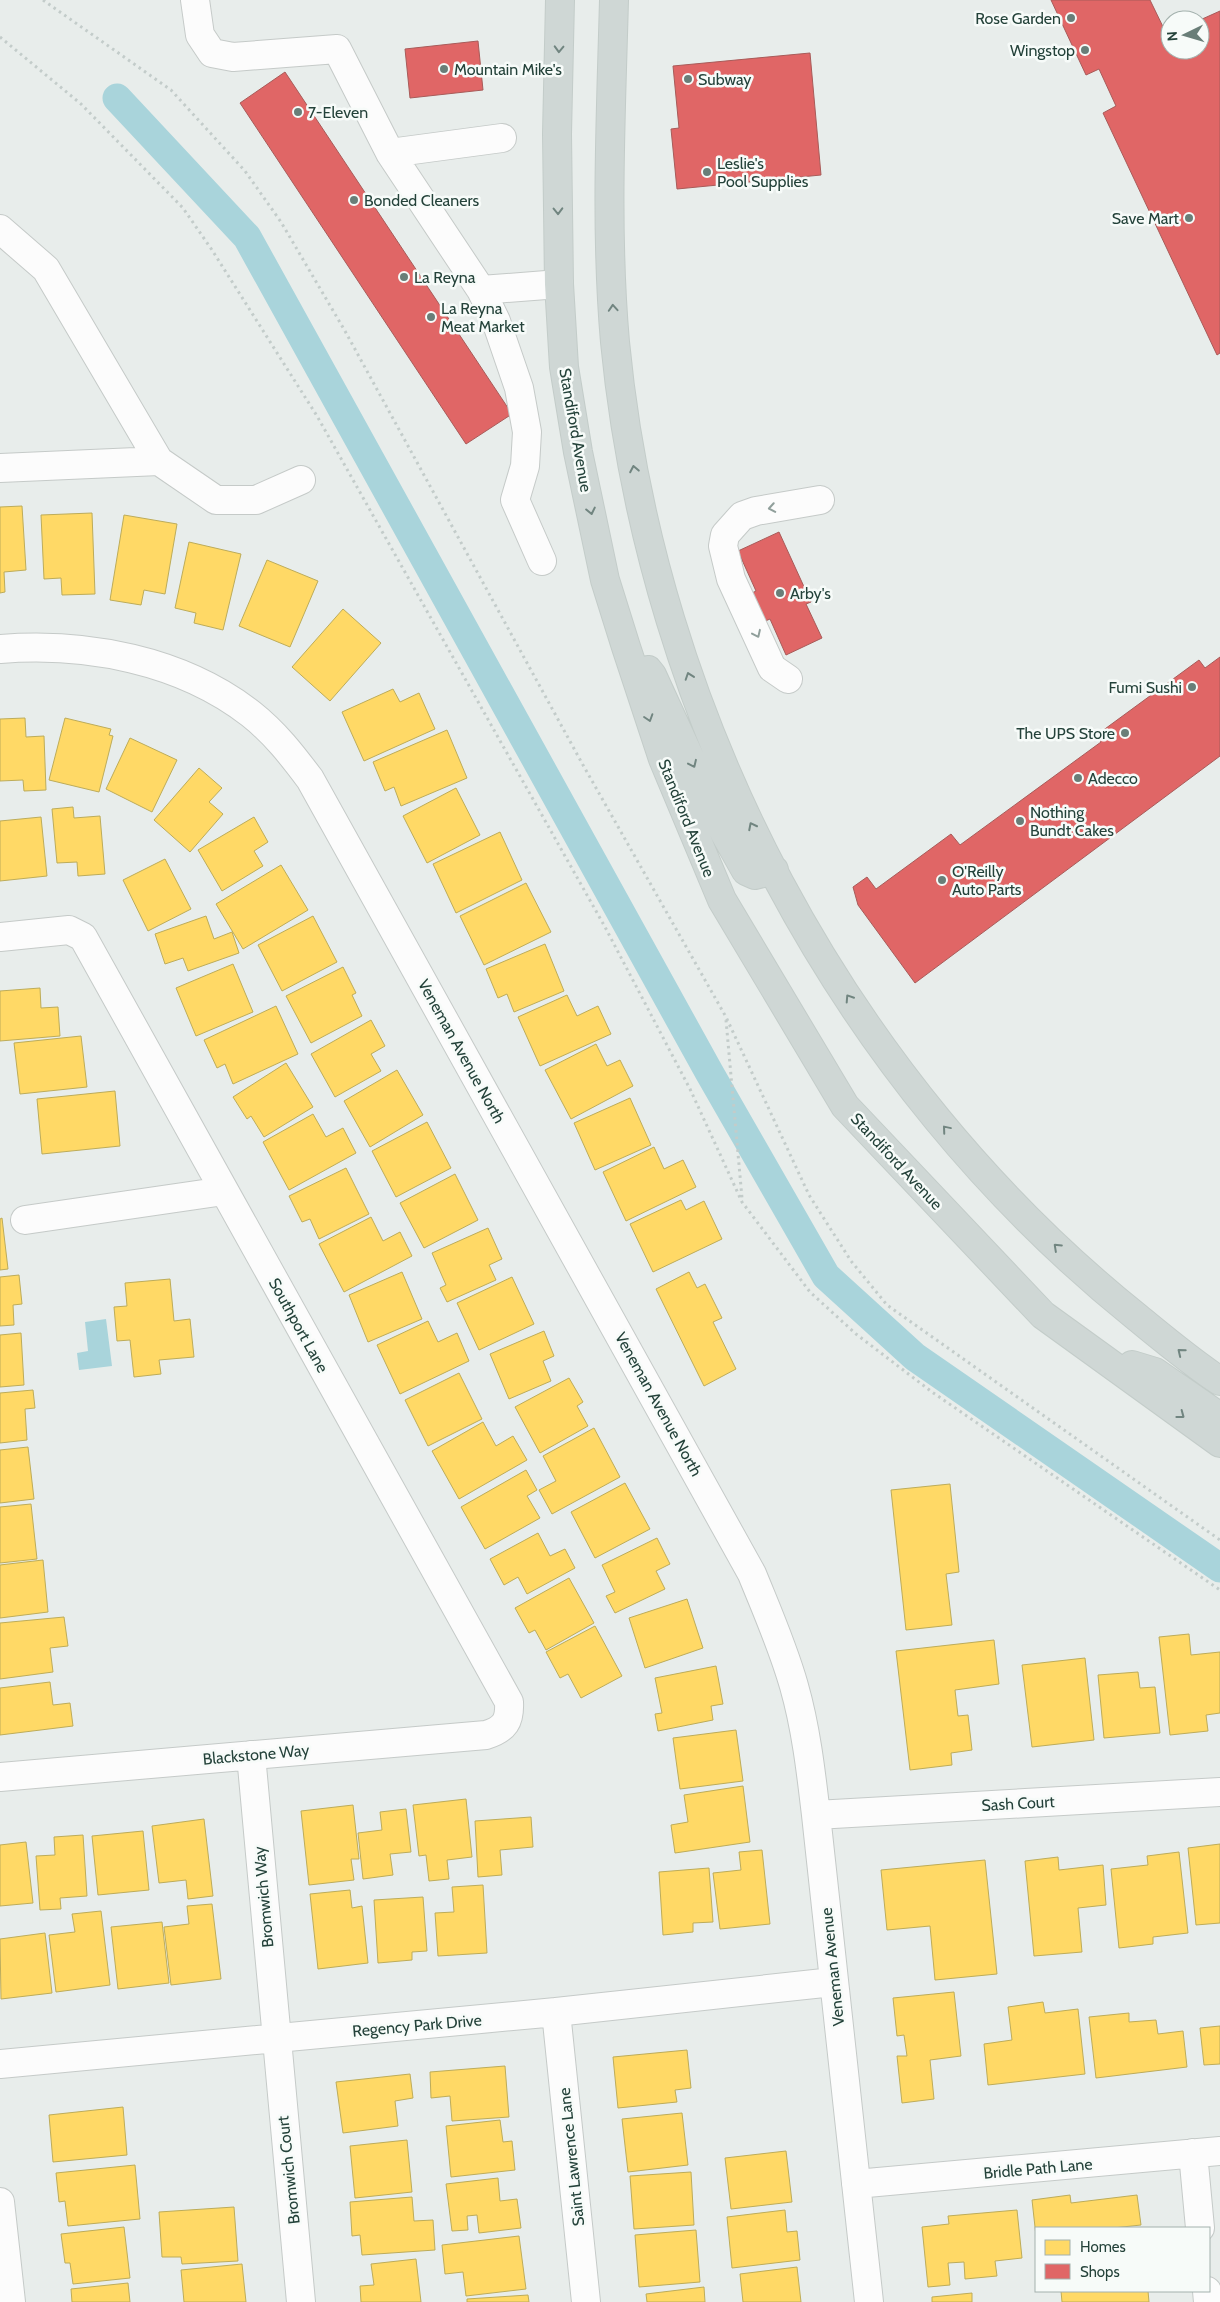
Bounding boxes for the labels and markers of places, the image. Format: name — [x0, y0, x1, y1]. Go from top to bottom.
place label: Rose Garden — [975, 9, 1061, 28]
marker: Rose Garden — [1065, 12, 1077, 24]
place label: Wingstop — [1010, 41, 1075, 60]
marker: Wingstop — [1079, 44, 1091, 56]
place label: Mountain Mike's — [454, 60, 562, 79]
marker: Mountain Mike's — [438, 63, 450, 75]
place label: Subway — [698, 70, 751, 89]
marker: Subway — [682, 73, 694, 85]
place label: 7-Eleven — [308, 103, 368, 122]
marker: 7-Eleven — [292, 106, 304, 118]
place label: Leslie's Pool Supplies — [717, 154, 809, 191]
marker: Leslie's Pool Supplies — [701, 166, 713, 178]
place label: Bonded Cleaners — [364, 191, 479, 210]
marker: Bonded Cleaners — [348, 194, 360, 206]
place label: Save Mart — [1112, 209, 1180, 228]
marker: Save Mart — [1183, 212, 1195, 224]
place label: La Reyna — [414, 268, 476, 287]
marker: La Reyna — [398, 271, 410, 283]
place label: La Reyna Meat Market — [441, 299, 525, 336]
marker: La Reyna Meat Market — [425, 311, 437, 323]
place label: Arby's — [790, 584, 831, 603]
marker: Arby's — [774, 587, 786, 599]
place label: Fumi Sushi — [1109, 678, 1182, 697]
marker: Fumi Sushi — [1186, 681, 1198, 693]
place label: The UPS Store — [1016, 724, 1115, 743]
marker: The UPS Store — [1119, 727, 1131, 739]
place label: Adecco — [1088, 769, 1138, 788]
marker: Adecco — [1072, 772, 1084, 784]
place label: Nothing Bundt Cakes — [1030, 803, 1114, 840]
marker: Nothing Bundt Cakes — [1014, 815, 1026, 827]
place label: O'Reilly Auto Parts — [952, 862, 1022, 899]
marker: O'Reilly Auto Parts — [936, 874, 948, 886]

